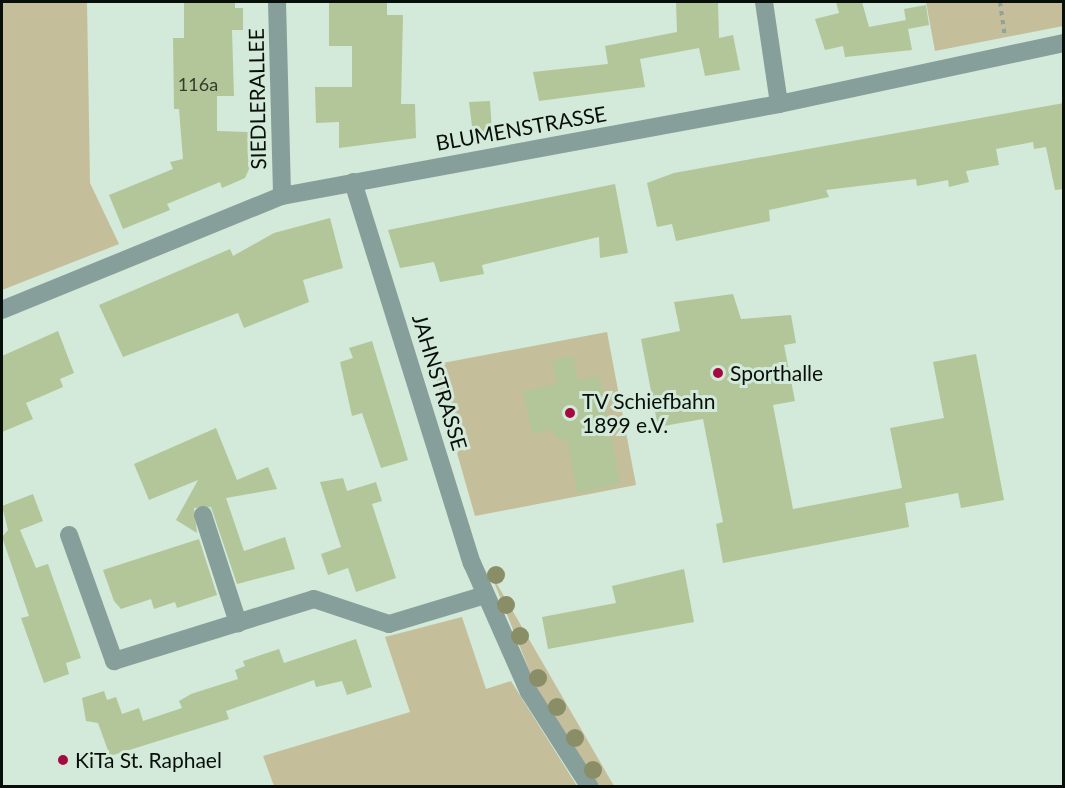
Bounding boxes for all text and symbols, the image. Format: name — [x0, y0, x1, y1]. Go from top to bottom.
street label: SIEDLERALLEE — [243, 28, 271, 170]
house number: 116a — [178, 73, 218, 95]
street label: BLUMENSTRASSE — [434, 101, 608, 155]
street label: JAHNSTRASSE — [407, 311, 473, 453]
place label: Sporthalle — [730, 360, 823, 386]
marker: Sporthalle — [711, 366, 725, 380]
place label: TV Schiefbahn 1899 e.V. — [582, 388, 716, 438]
marker: TV Schiefbahn 1899 e.V. — [563, 406, 577, 420]
place label: KiTa St. Raphael — [75, 747, 222, 773]
marker: KiTa St. Raphael — [56, 753, 70, 767]

